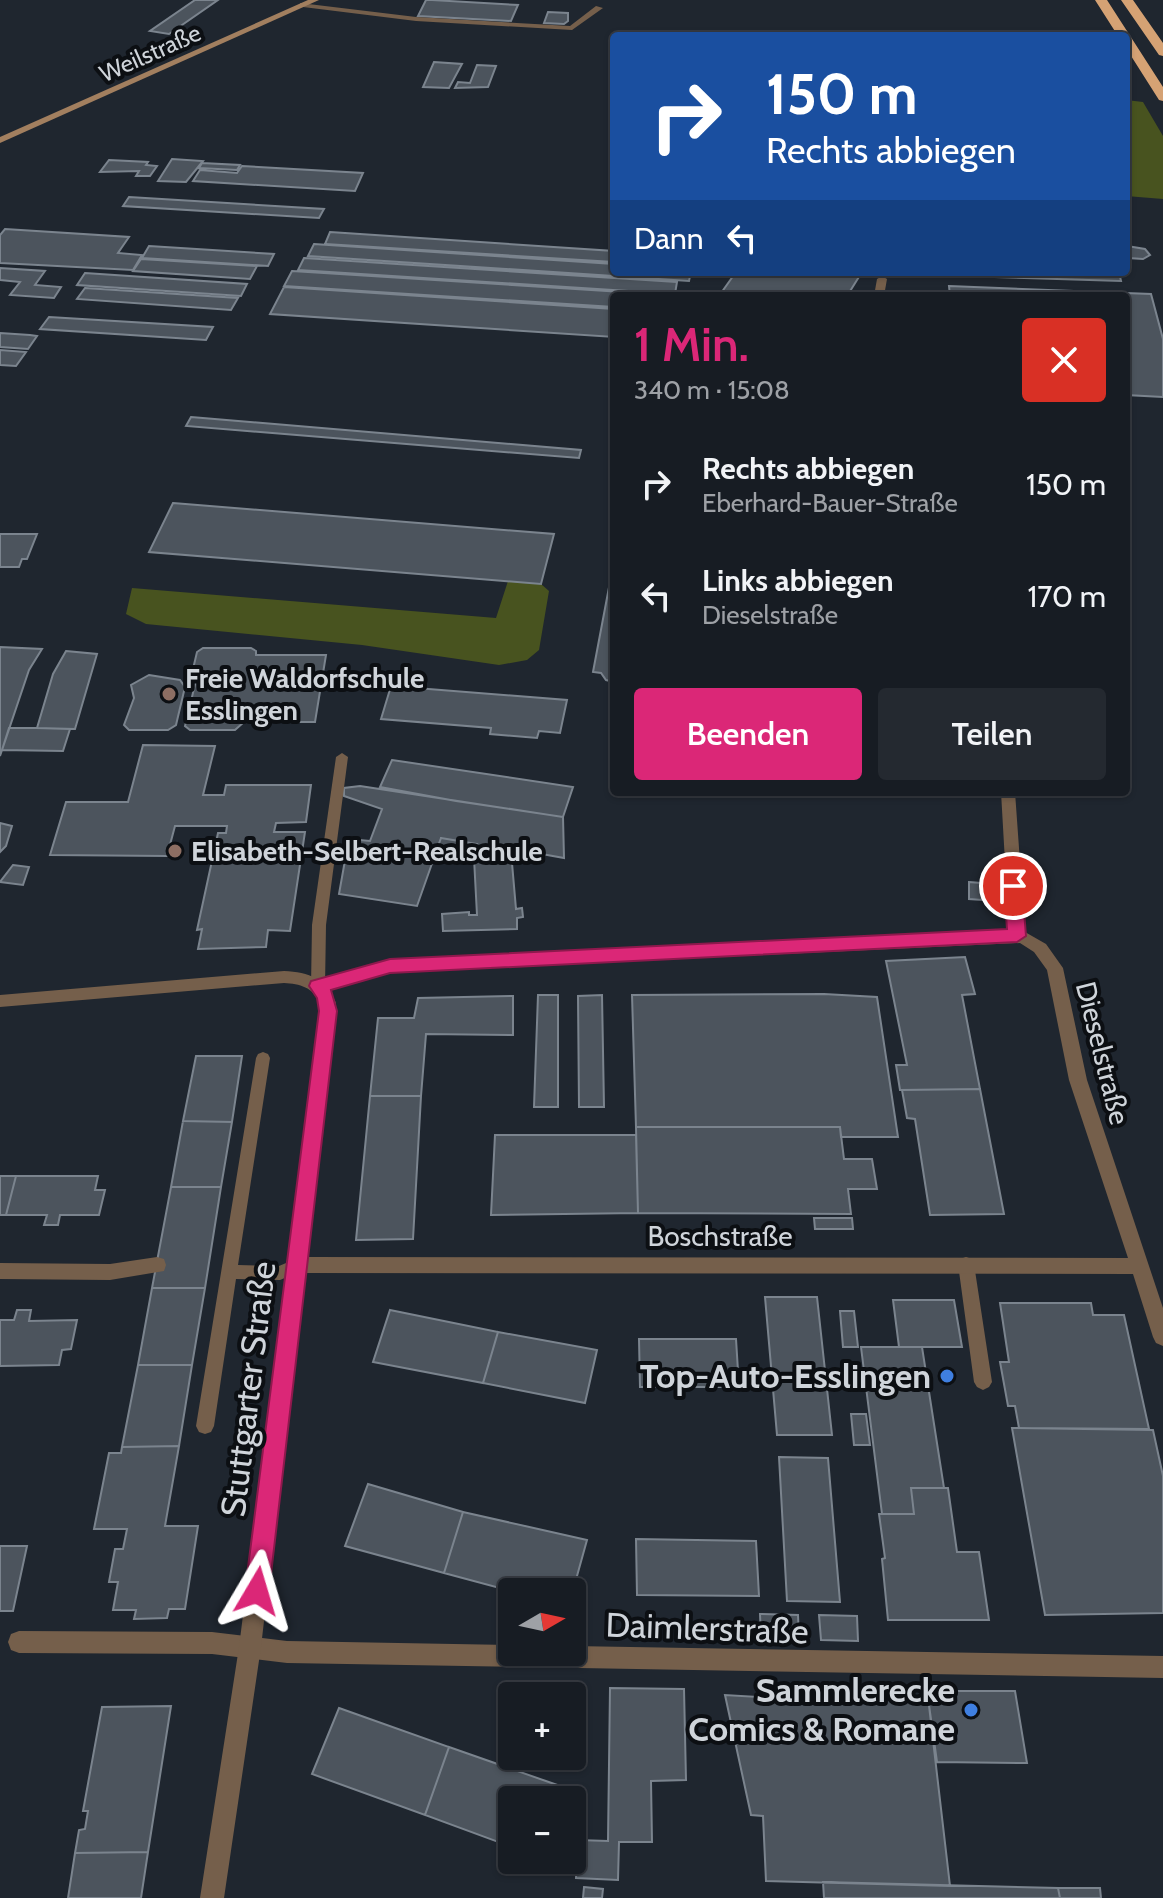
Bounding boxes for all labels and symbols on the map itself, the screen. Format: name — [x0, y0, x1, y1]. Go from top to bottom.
street label: Weilstraße — [95, 18, 205, 88]
place label: Freie Waldorfschule Esslingen — [185, 661, 424, 727]
marker: Freie Waldorfschule Esslingen — [160, 685, 178, 703]
place label: Elisabeth-Selbert-Realschule — [191, 834, 543, 868]
marker: Elisabeth-Selbert-Realschule — [166, 842, 184, 860]
pin — [979, 852, 1047, 920]
street label: Dieselstraße — [1069, 978, 1137, 1128]
street label: Boschstraße — [647, 1219, 793, 1253]
street label: Stuttgarter Straße — [211, 1259, 285, 1519]
place label: Top-Auto-Esslingen — [640, 1355, 931, 1397]
marker: Top-Auto-Esslingen — [938, 1367, 956, 1385]
position arrow — [215, 1549, 299, 1633]
north arrow — [498, 1578, 586, 1666]
street label: Daimlerstraße — [605, 1603, 809, 1653]
place label: Sammlerecke Comics & Romane — [688, 1669, 955, 1750]
marker: Sammlerecke Comics & Romane — [962, 1701, 980, 1719]

